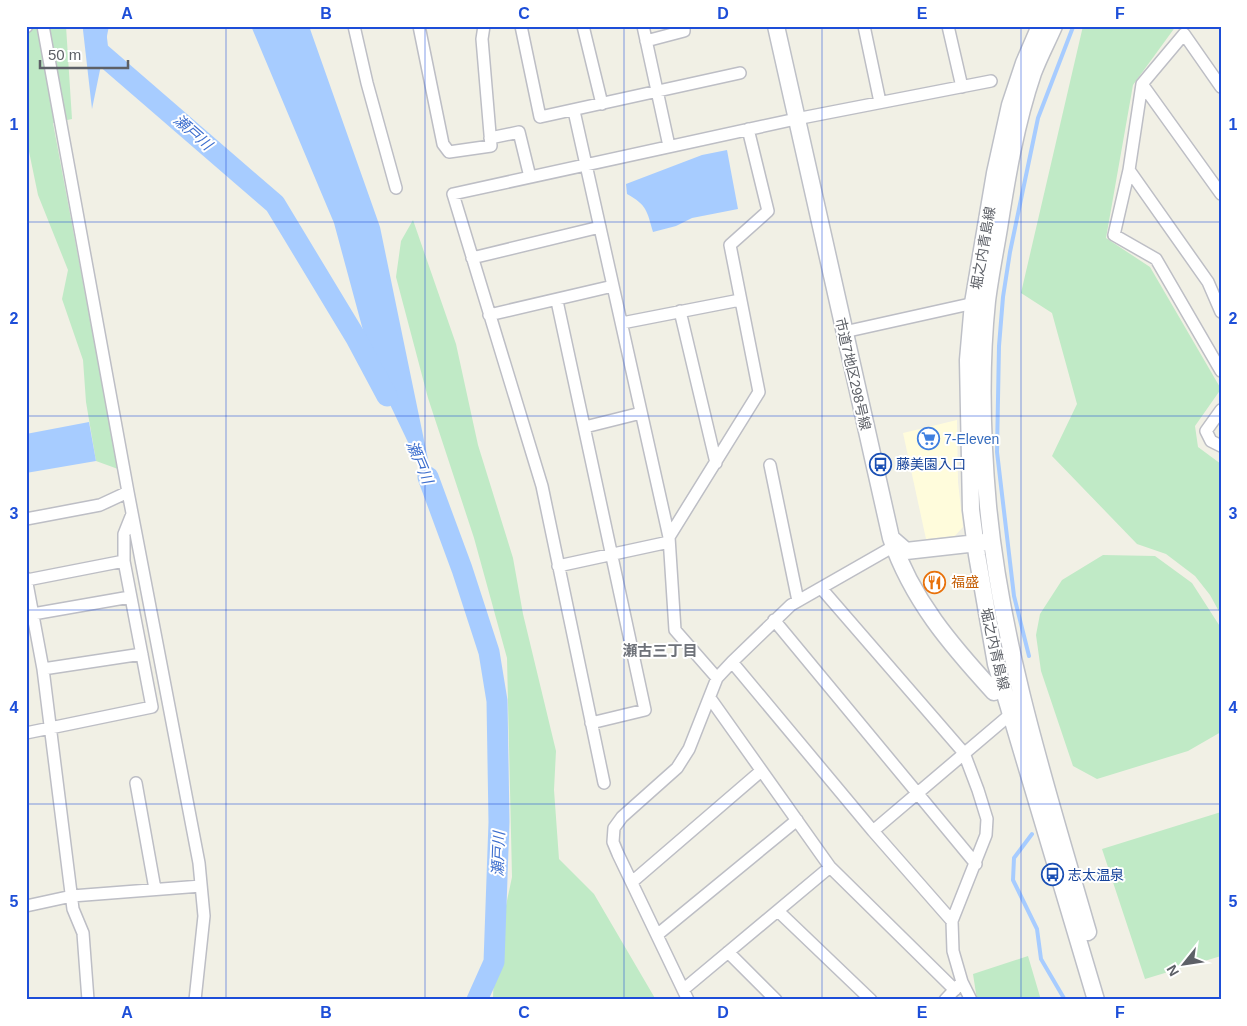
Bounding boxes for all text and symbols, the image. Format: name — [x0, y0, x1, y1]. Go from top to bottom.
text: A — [121, 5, 133, 22]
text: B — [320, 5, 332, 22]
text: C — [518, 5, 530, 22]
text: D — [717, 5, 729, 22]
text: E — [917, 5, 928, 22]
text: F — [1115, 5, 1125, 22]
scale bar — [40, 38, 128, 70]
text: 50 m — [48, 46, 81, 63]
water label: 瀬戸川 — [170, 111, 217, 154]
text: 1 — [10, 116, 19, 133]
text: 1 — [1229, 116, 1238, 133]
street label: 堀之内青島線 — [968, 205, 998, 291]
text: 2 — [10, 310, 19, 327]
text: 2 — [1229, 310, 1238, 327]
street label: 市道7地区298号線 — [832, 316, 874, 432]
supermarket icon: 7-Eleven — [916, 427, 940, 451]
place label: 7-Eleven — [944, 431, 999, 447]
water label: 瀬戸川 — [403, 438, 437, 488]
bus stop icon: 藤美園入口 — [868, 452, 892, 476]
place label: 藤美園入口 — [896, 456, 966, 472]
text: 3 — [10, 505, 19, 522]
text: 3 — [1229, 505, 1238, 522]
restaurant icon: 福盛 — [923, 570, 947, 594]
place label: 福盛 — [951, 574, 979, 590]
street label: 堀之内青島線 — [978, 606, 1012, 692]
district label: 瀬古三丁目 — [622, 642, 698, 659]
text: 4 — [10, 699, 19, 716]
text: 4 — [1229, 699, 1238, 716]
water label: 瀬戸川 — [489, 829, 507, 877]
bus stop icon: 志太温泉 — [1040, 863, 1064, 887]
place label: 志太温泉 — [1068, 867, 1124, 883]
text: 5 — [10, 893, 19, 910]
text: 5 — [1229, 893, 1238, 910]
north arrow — [1160, 938, 1210, 988]
text: N — [1163, 962, 1182, 979]
text: A — [121, 1004, 133, 1021]
text: B — [320, 1004, 332, 1021]
text: C — [518, 1004, 530, 1021]
text: D — [717, 1004, 729, 1021]
text: E — [917, 1004, 928, 1021]
text: F — [1115, 1004, 1125, 1021]

